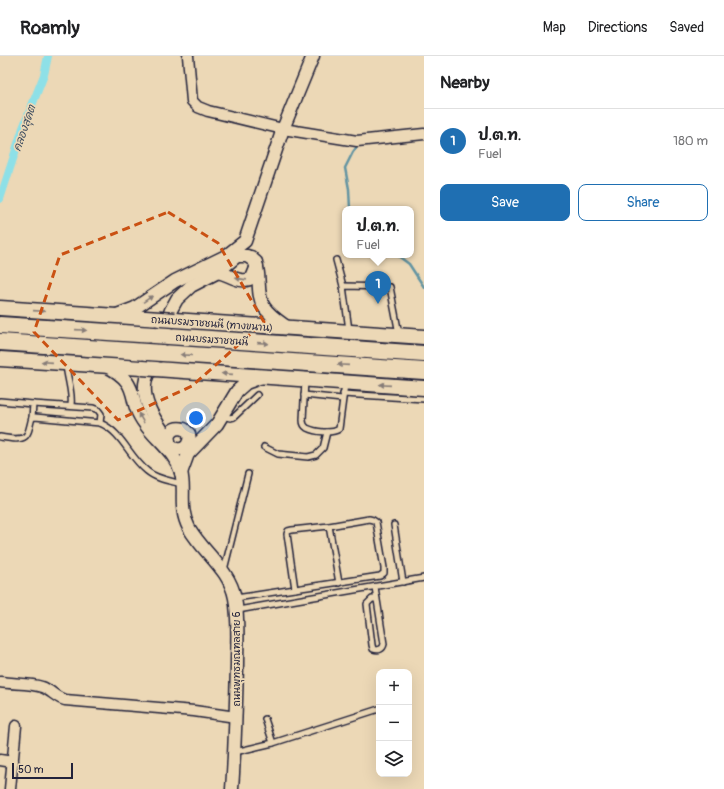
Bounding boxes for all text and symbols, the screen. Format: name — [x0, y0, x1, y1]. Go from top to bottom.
text: Roamly — [20, 16, 80, 40]
text: Map — [543, 19, 566, 36]
text: Directions — [588, 19, 647, 36]
text: Saved — [669, 19, 704, 36]
text: Nearby — [440, 72, 489, 93]
water label: คลองสุคต — [11, 102, 41, 154]
text: ป.ต.ท. — [478, 126, 521, 145]
text: 1 — [450, 133, 456, 149]
text: 180 m — [673, 133, 708, 149]
text: Fuel — [478, 146, 502, 162]
button: Save — [440, 184, 570, 221]
button: Share — [578, 184, 708, 221]
popup — [342, 206, 414, 258]
text: ป.ต.ท. — [356, 217, 400, 236]
text: Fuel — [356, 237, 380, 253]
pin: 1 — [365, 271, 391, 304]
one-way arrow — [235, 276, 247, 282]
one-way arrow — [143, 295, 153, 303]
one-way arrow — [33, 308, 45, 315]
street label: ถนนบรมราชชนนี (ทางขนาน) — [151, 313, 273, 334]
one-way arrow — [75, 327, 87, 334]
street label: ถนนบรมราชชนนี — [175, 330, 249, 349]
one-way arrow — [257, 339, 269, 346]
one-way arrow — [180, 351, 192, 358]
one-way arrow — [40, 359, 53, 365]
one-way arrow — [337, 362, 349, 369]
one-way arrow — [221, 371, 233, 378]
one-way arrow — [379, 381, 391, 388]
your location — [186, 408, 206, 428]
one-way arrow — [138, 412, 145, 424]
street label: ถนนพุทธมณฑลสาย 6 — [231, 611, 245, 707]
map controls — [376, 669, 412, 777]
button: + — [376, 669, 412, 705]
button: − — [376, 705, 412, 741]
button: layers — [376, 741, 412, 777]
scale bar — [12, 761, 73, 780]
text: 50 m — [18, 763, 44, 776]

